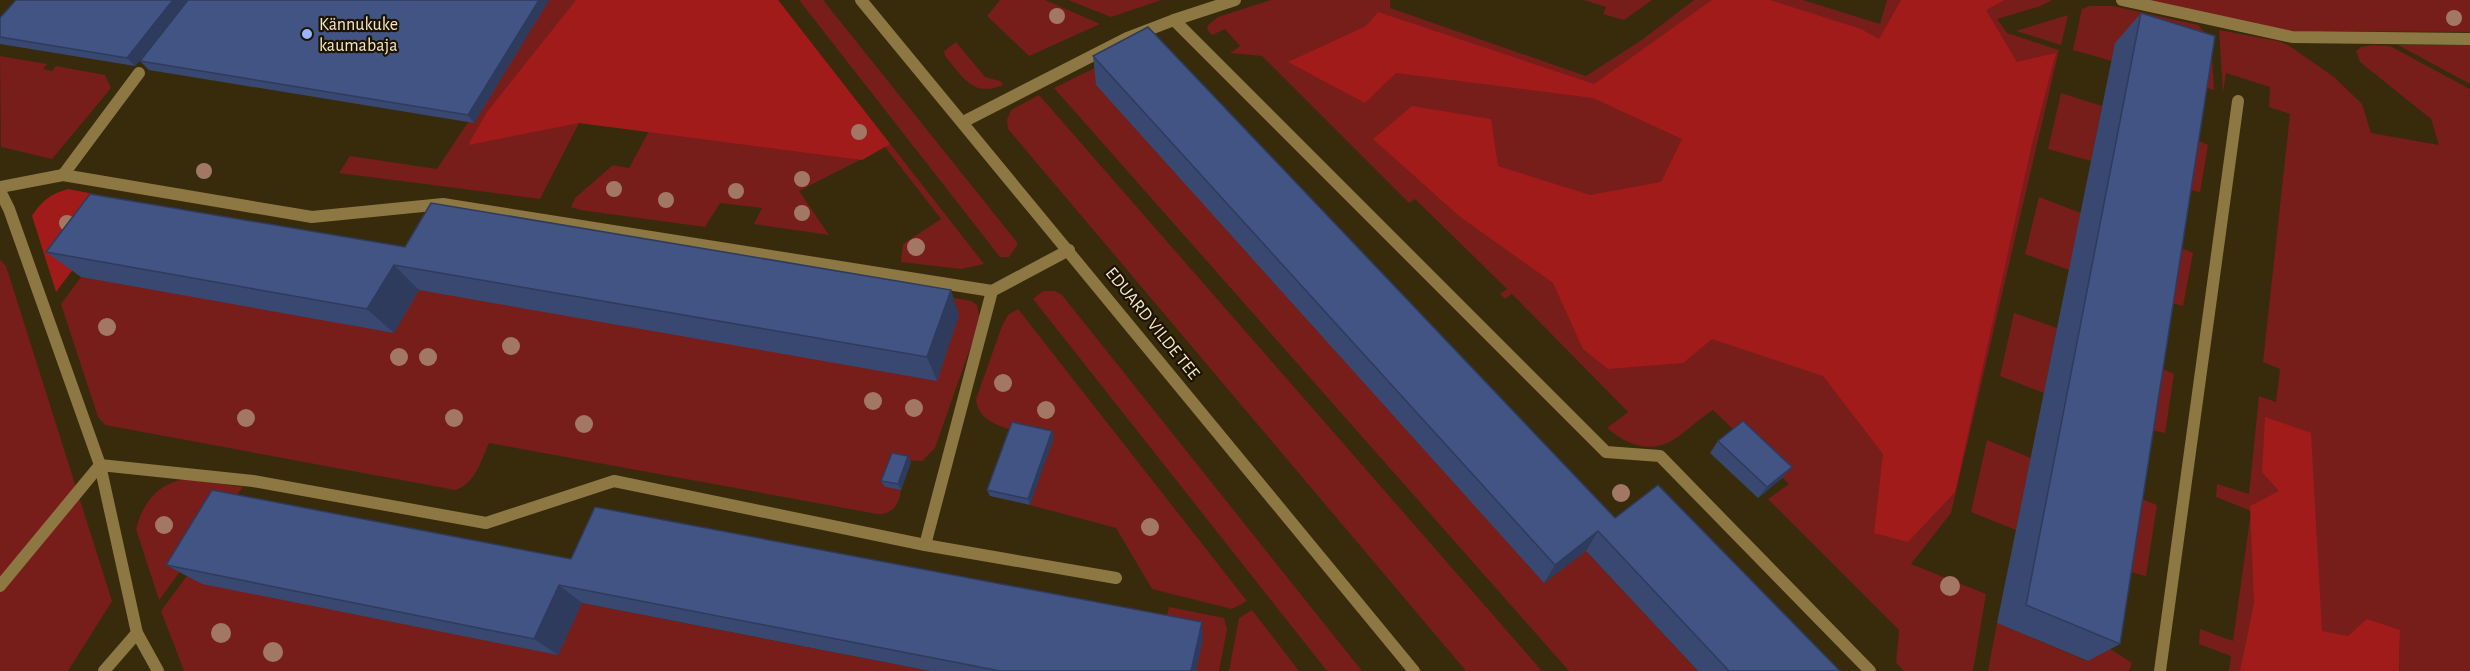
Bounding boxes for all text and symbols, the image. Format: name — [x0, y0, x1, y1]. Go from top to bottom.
place label: Kännukuke kaumabaja — [319, 16, 398, 55]
marker: Kännukuke kaumabaja — [300, 27, 314, 41]
street label: EDUARD VILDE TEE — [1102, 264, 1203, 383]

